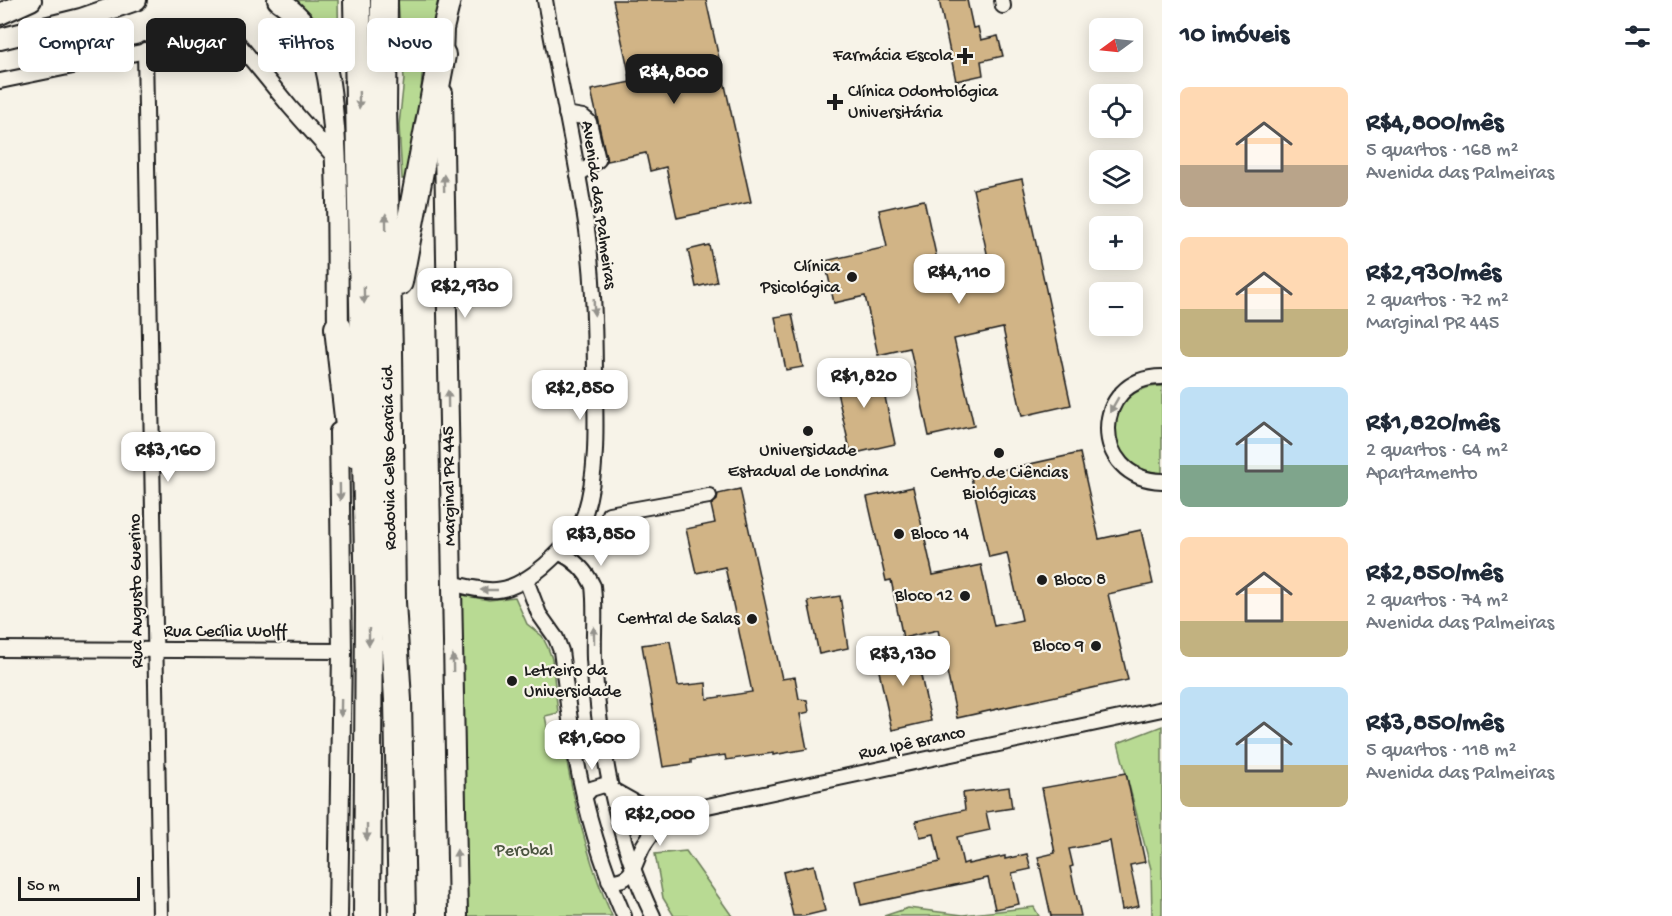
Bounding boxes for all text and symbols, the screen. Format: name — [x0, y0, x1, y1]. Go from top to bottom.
chip: Comprar — [18, 18, 134, 72]
chip: Alugar — [146, 18, 246, 72]
chip: Filtros — [258, 18, 355, 72]
chip: Novo — [367, 18, 453, 72]
north arrow — [1089, 18, 1143, 72]
map controls — [1089, 18, 1143, 336]
icon: filters — [1621, 20, 1654, 53]
text: 10 imóveis — [1180, 21, 1289, 52]
place label: Farmácia Escola — [832, 46, 954, 67]
marker: Farmácia Escola — [958, 49, 972, 63]
pin: R$4,800 — [619, 54, 729, 105]
text: R$4,800 — [640, 62, 708, 85]
place label: Clínica Odontológica Universitária — [848, 82, 999, 124]
button: locate — [1089, 84, 1143, 138]
one-way arrow — [355, 91, 364, 110]
marker: Clínica Odontológica Universitária — [826, 93, 844, 111]
text: R$4,800/mês — [1366, 109, 1503, 140]
icon: home — [1228, 111, 1300, 183]
street label: Avenida das Palmeiras — [576, 120, 620, 292]
text: 5 quartos · 168 m² — [1366, 140, 1518, 163]
button: layers — [1089, 150, 1143, 204]
text: Avenida das Palmeiras — [1366, 163, 1554, 186]
one-way arrow — [439, 173, 449, 192]
one-way arrow — [381, 212, 390, 231]
button: + — [1089, 216, 1143, 270]
pin: R$4,110 — [904, 254, 1014, 305]
place label: Clínica Psicológica — [760, 257, 841, 299]
text: R$2,930/mês — [1366, 259, 1501, 290]
icon: home — [1228, 261, 1300, 333]
text: R$4,110 — [928, 262, 990, 285]
pin: R$2,930 — [410, 268, 520, 319]
marker: Clínica Psicológica — [845, 270, 859, 284]
text: R$2,930 — [431, 276, 499, 299]
button: − — [1089, 282, 1143, 336]
one-way arrow — [359, 286, 369, 305]
text: 2 quartos · 72 m² — [1366, 290, 1509, 313]
one-way arrow — [589, 298, 599, 317]
text: Marginal PR 445 — [1366, 313, 1499, 336]
pin: R$1,820 — [809, 358, 919, 409]
street label: Rodovia Celso Garcia Cid — [378, 364, 402, 550]
text: R$1,820 — [831, 366, 897, 389]
pin: R$2,850 — [525, 370, 635, 421]
text: R$2,850 — [546, 378, 614, 401]
one-way arrow — [443, 389, 453, 408]
one-way arrow — [1109, 397, 1120, 413]
text: R$1,820/mês — [1366, 409, 1499, 440]
icon: home — [1228, 411, 1300, 483]
marker: Universidade Estadual de Londrina — [801, 424, 815, 438]
street label: Marginal PR 445 — [438, 426, 462, 546]
pin: R$3,160 — [113, 432, 223, 483]
text: R$3,160 — [135, 440, 201, 463]
text: 2 quartos · 64 m² — [1366, 440, 1508, 463]
place label: Universidade Estadual de Londrina — [728, 441, 889, 483]
marker: Centro de Ciências Biológicas — [992, 446, 1006, 460]
place label: Centro de Ciências Biológicas — [930, 463, 1069, 505]
text: Apartamento — [1366, 463, 1478, 486]
one-way arrow — [335, 482, 345, 501]
street label: Rua Augusto Guerino — [125, 513, 149, 669]
pin: R$3,850 — [546, 516, 656, 567]
text: R$3,850 — [567, 524, 635, 547]
place label: Bloco 14 — [910, 524, 970, 545]
marker: Bloco 14 — [892, 527, 906, 541]
text: R$2,850/mês — [1366, 559, 1503, 590]
icon: home — [1228, 561, 1300, 633]
place label: Bloco 8 — [1053, 570, 1106, 591]
marker: Bloco 8 — [1035, 573, 1049, 587]
one-way arrow — [480, 585, 499, 595]
place label: Bloco 12 — [894, 586, 953, 607]
marker: Bloco 12 — [958, 589, 972, 603]
text: 2 quartos · 74 m² — [1366, 590, 1508, 613]
place label: Central de Salas — [617, 609, 741, 630]
marker: Central de Salas — [745, 612, 759, 626]
text: Avenida das Palmeiras — [1366, 613, 1554, 636]
street label: Rua Cecília Wolff — [164, 622, 288, 643]
one-way arrow — [589, 625, 599, 644]
one-way arrow — [364, 628, 373, 647]
pin: R$3,130 — [848, 636, 958, 687]
place label: Bloco 9 — [1032, 636, 1084, 657]
marker: Bloco 9 — [1089, 639, 1103, 653]
text: R$3,130 — [870, 644, 936, 667]
one-way arrow — [449, 653, 458, 672]
place label: Letreiro da Universidade — [524, 661, 622, 703]
marker: Letreiro da Universidade — [505, 674, 519, 688]
one-way arrow — [336, 698, 346, 717]
text: R$3,850/mês — [1366, 709, 1503, 740]
icon: home — [1228, 711, 1300, 783]
pin: R$1,600 — [537, 720, 647, 771]
street label: Rua Ipê Branco — [857, 722, 967, 766]
text: R$1,600 — [559, 728, 625, 751]
text: 5 quartos · 118 m² — [1366, 740, 1516, 763]
text: Avenida das Palmeiras — [1366, 763, 1554, 786]
pin: R$2,000 — [605, 796, 715, 847]
text: R$2,000 — [625, 804, 695, 827]
one-way arrow — [362, 823, 372, 842]
park label: Perobal — [494, 841, 553, 862]
one-way arrow — [453, 848, 462, 867]
scale bar — [18, 874, 140, 902]
text: 50 m — [27, 878, 60, 897]

